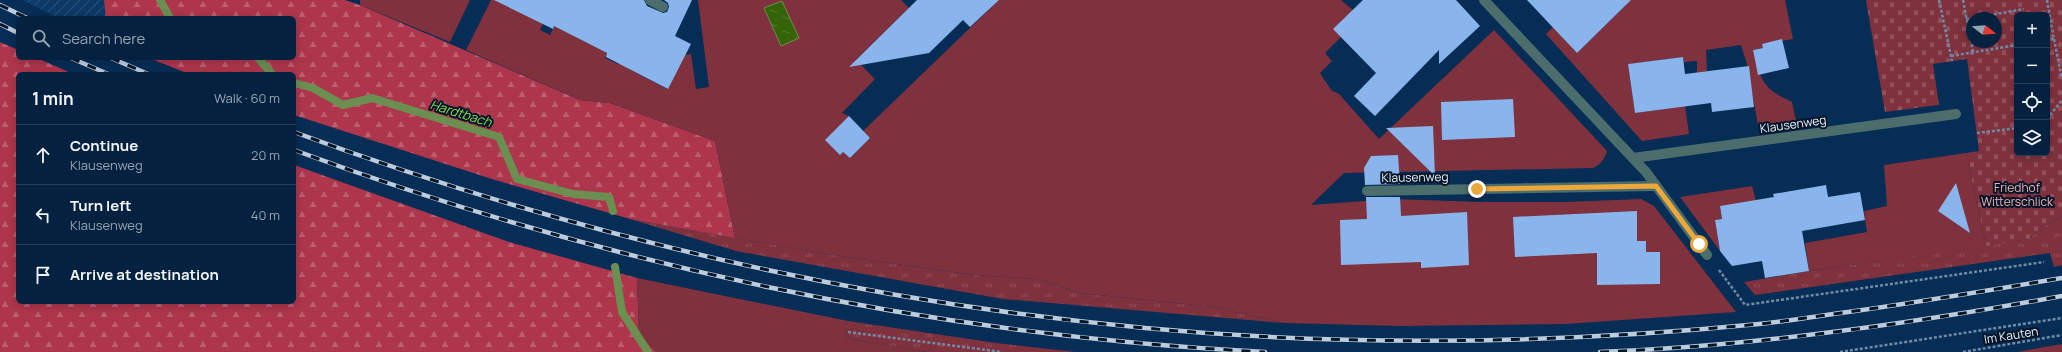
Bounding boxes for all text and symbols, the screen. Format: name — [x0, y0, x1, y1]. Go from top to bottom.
north arrow — [1966, 12, 2002, 48]
map controls — [2014, 12, 2050, 156]
button: + — [2014, 12, 2050, 48]
search box — [16, 16, 296, 60]
icon: search — [30, 27, 52, 49]
text: Search here — [62, 28, 145, 49]
button: − — [2014, 48, 2050, 84]
button: locate — [2014, 84, 2050, 120]
text: 1 min — [32, 87, 74, 110]
text: Walk · 60 m — [214, 89, 280, 107]
water label: Hardtbach — [428, 95, 495, 131]
street label: Klausenweg — [1759, 111, 1827, 137]
button: layers — [2014, 120, 2050, 156]
text: Continue — [70, 135, 138, 156]
icon: ahead — [32, 144, 54, 166]
text: 20 m — [251, 146, 280, 164]
text: Klausenweg — [70, 156, 143, 174]
street label: Klausenweg — [1381, 168, 1449, 186]
park label: Friedhof Witterschlick — [1981, 179, 2054, 210]
route end — [1468, 180, 1486, 198]
text: Turn left — [70, 195, 132, 216]
icon: left — [32, 204, 54, 226]
text: 40 m — [251, 206, 280, 224]
text: Klausenweg — [70, 216, 143, 234]
route start — [1690, 235, 1708, 253]
icon: arrive — [32, 264, 54, 286]
text: Arrive at destination — [70, 264, 219, 285]
street label: Im Kauten — [1983, 322, 2039, 348]

